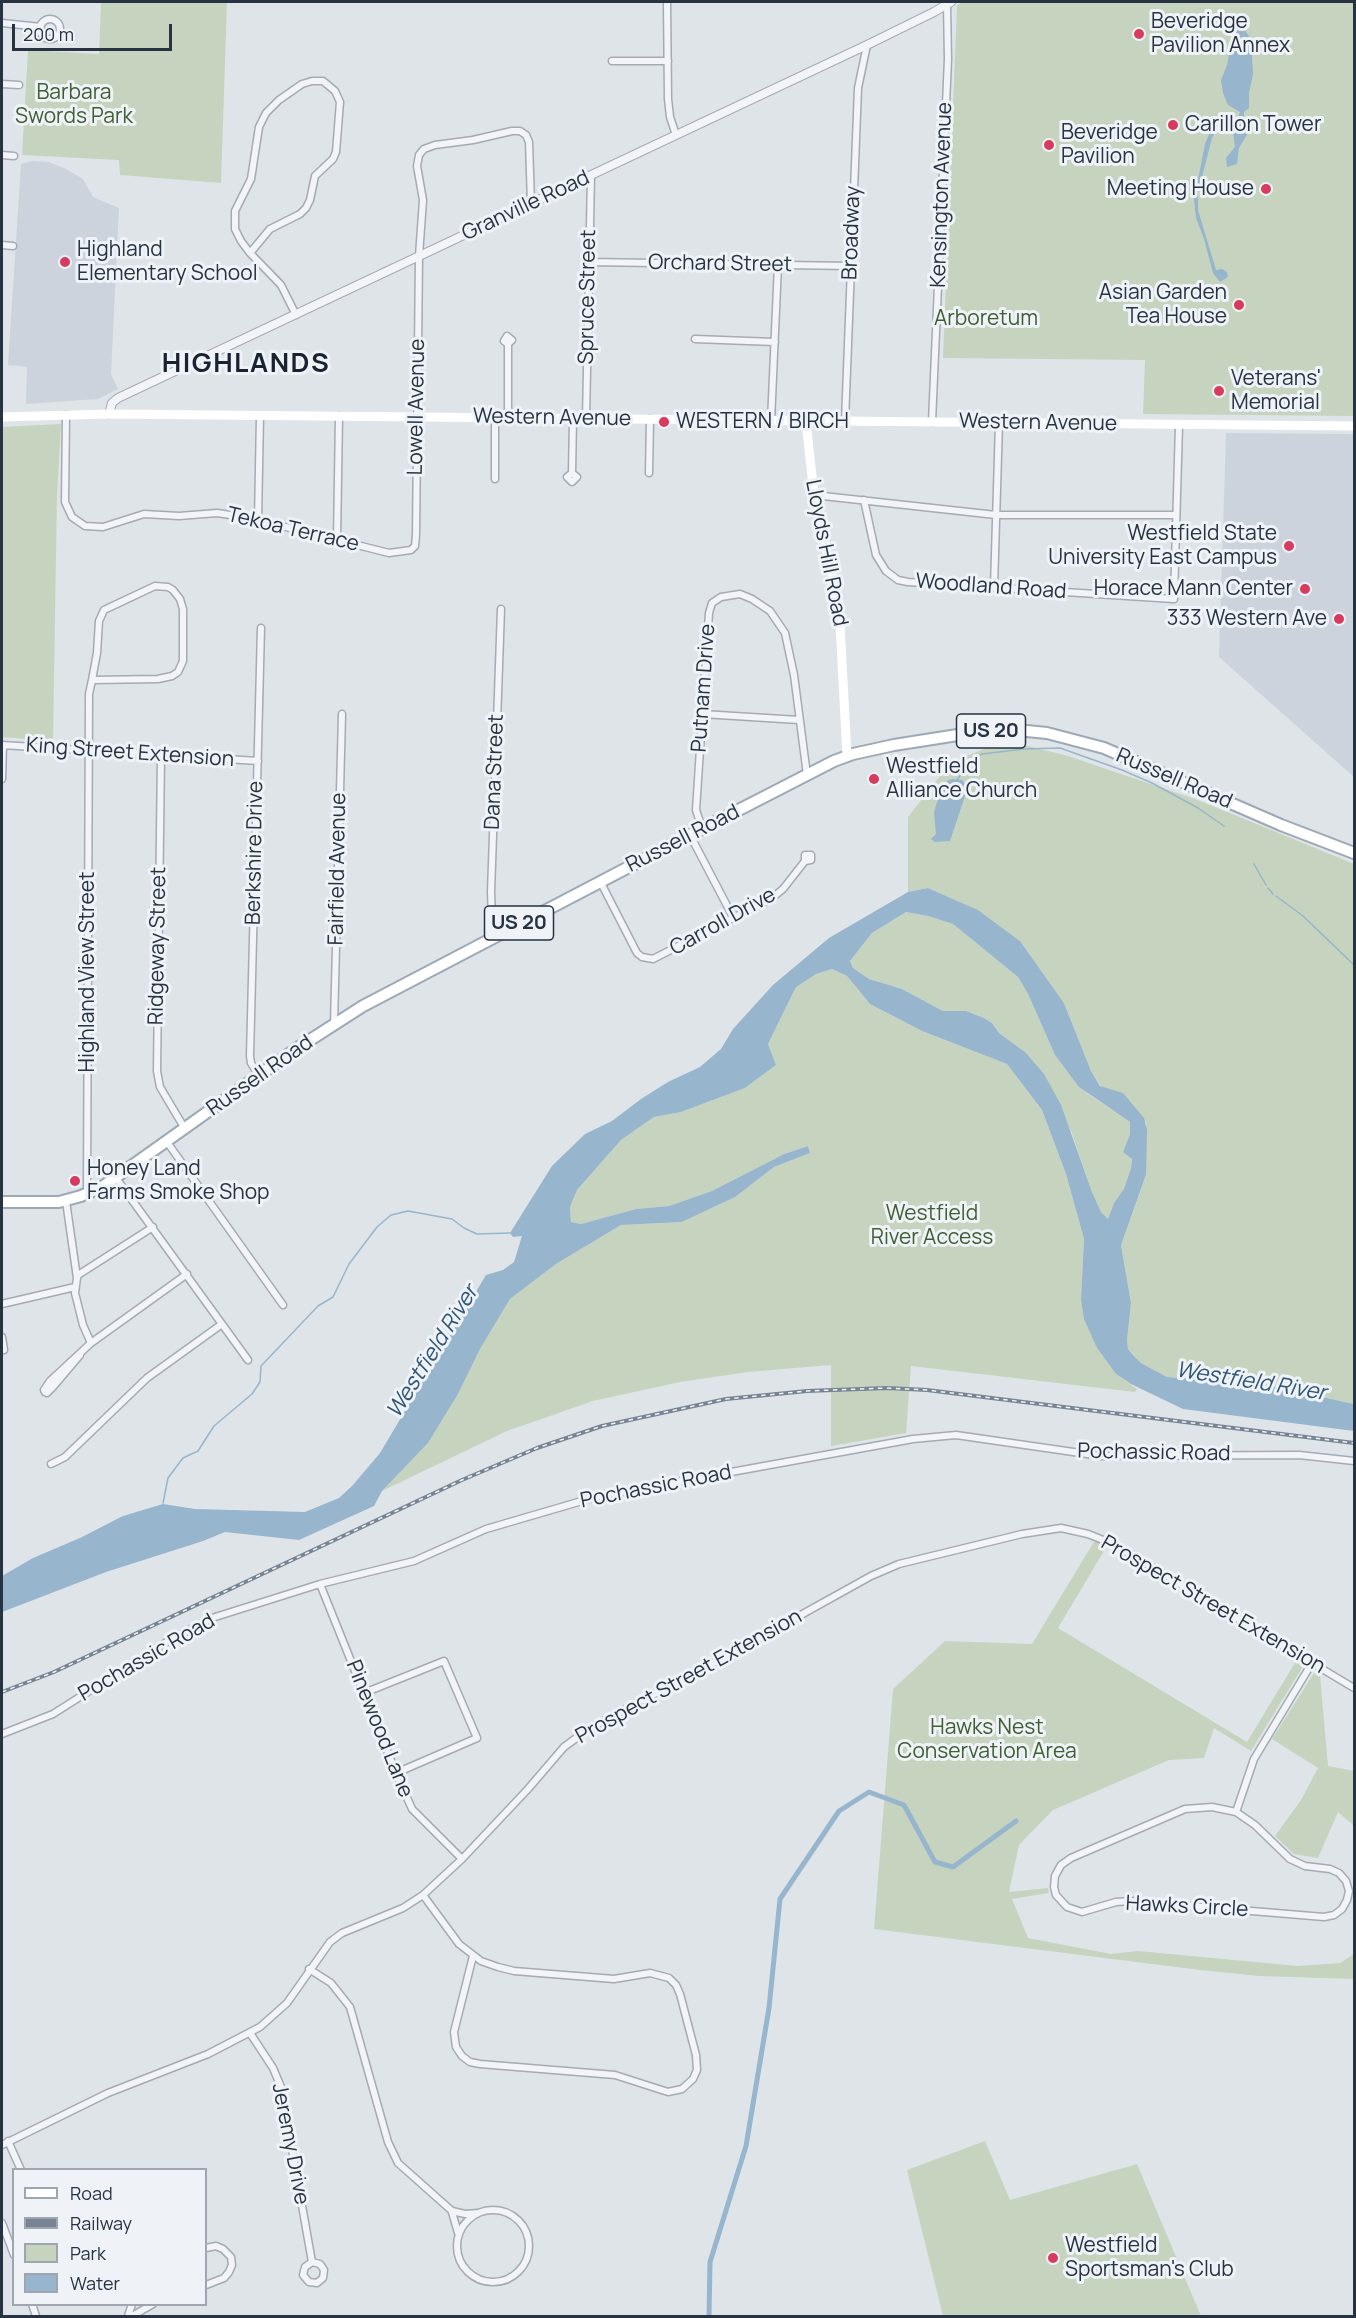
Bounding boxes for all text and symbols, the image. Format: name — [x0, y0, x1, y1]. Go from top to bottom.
place label: Beveridge Pavilion Annex — [1151, 9, 1290, 59]
scale bar — [15, 12, 176, 50]
text: 200 m — [23, 22, 74, 46]
marker: Beveridge Pavilion Annex — [1132, 27, 1146, 41]
park label: Barbara Swords Park — [15, 80, 133, 130]
street label: Kensington Avenue — [926, 102, 958, 288]
place label: Carillon Tower — [1185, 112, 1321, 138]
marker: Carillon Tower — [1166, 118, 1180, 132]
place label: Beveridge Pavilion — [1061, 120, 1158, 170]
marker: Beveridge Pavilion — [1042, 138, 1056, 152]
street label: Granville Road — [458, 165, 594, 247]
place label: Meeting House — [1107, 176, 1254, 202]
marker: Meeting House — [1259, 182, 1273, 196]
street label: Broadway — [838, 185, 866, 281]
street label: Spruce Street — [574, 229, 602, 365]
place label: Highland Elementary School — [77, 237, 258, 287]
street label: Orchard Street — [648, 250, 792, 278]
marker: Highland Elementary School — [58, 255, 72, 269]
place label: Asian Garden Tea House — [1099, 280, 1227, 330]
marker: Asian Garden Tea House — [1232, 298, 1246, 312]
park label: Arboretum — [934, 306, 1038, 332]
street label: Lowell Avenue — [403, 338, 431, 476]
district label: HIGHLANDS — [162, 348, 330, 380]
place label: Veterans' Memorial — [1231, 366, 1321, 416]
marker: Veterans' Memorial — [1212, 384, 1226, 398]
street label: Western Avenue — [473, 404, 631, 432]
place label: WESTERN / BIRCH — [676, 409, 849, 435]
street label: Western Avenue — [959, 409, 1117, 437]
marker: WESTERN / BIRCH — [657, 415, 671, 429]
street label: Lloyds Hill Road — [799, 477, 853, 629]
street label: Tekoa Terrace — [225, 503, 361, 557]
place label: Westfield State University East Campus — [1048, 521, 1277, 571]
marker: Westfield State University East Campus — [1282, 539, 1296, 553]
street label: Woodland Road — [915, 569, 1067, 605]
place label: Horace Mann Center — [1094, 576, 1293, 602]
marker: Horace Mann Center — [1298, 582, 1312, 596]
place label: 333 Western Ave — [1167, 606, 1327, 632]
marker: 333 Western Ave — [1332, 612, 1346, 626]
street label: Putnam Drive — [687, 623, 721, 753]
street label: Dana Street — [480, 714, 510, 830]
road number: US 20 — [956, 714, 1026, 748]
street label: King Street Extension — [25, 733, 235, 773]
street label: Russell Road — [1112, 743, 1236, 815]
place label: Westfield Alliance Church — [886, 754, 1037, 804]
marker: Westfield Alliance Church — [867, 772, 881, 786]
street label: Berkshire Drive — [241, 781, 269, 925]
street label: Fairfield Avenue — [324, 792, 352, 946]
street label: Russell Road — [622, 800, 744, 878]
street label: Ridgeway Street — [144, 867, 172, 1025]
street label: Highland View Street — [75, 872, 101, 1072]
street label: Carroll Drive — [666, 883, 780, 961]
road number: US 20 — [484, 906, 554, 940]
street label: Russell Road — [202, 1030, 318, 1122]
place label: Honey Land Farms Smoke Shop — [87, 1156, 269, 1206]
marker: Honey Land Farms Smoke Shop — [68, 1174, 82, 1188]
park label: Westfield River Access — [871, 1201, 993, 1251]
water label: Westfield River — [382, 1281, 484, 1423]
water label: Westfield River — [1174, 1357, 1328, 1407]
street label: Pochassic Road — [1077, 1439, 1231, 1467]
street label: Pochassic Road — [578, 1460, 734, 1514]
street label: Prospect Street Extension — [1097, 1530, 1329, 1680]
street label: Prospect Street Extension — [572, 1604, 806, 1750]
street label: Pochassic Road — [74, 1609, 220, 1707]
street label: Pinewood Lane — [340, 1657, 418, 1801]
park label: Hawks Nest Conservation Area — [897, 1715, 1077, 1765]
street label: Hawks Circle — [1125, 1891, 1249, 1923]
street label: Jeremy Drive — [266, 2081, 314, 2207]
legend — [12, 2168, 207, 2306]
text: Road — [70, 2181, 113, 2205]
text: Railway — [70, 2211, 132, 2235]
place label: Westfield Sportsman's Club — [1065, 2233, 1234, 2283]
text: Park — [70, 2241, 106, 2265]
marker: Westfield Sportsman's Club — [1046, 2251, 1060, 2265]
text: Water — [70, 2271, 120, 2295]

